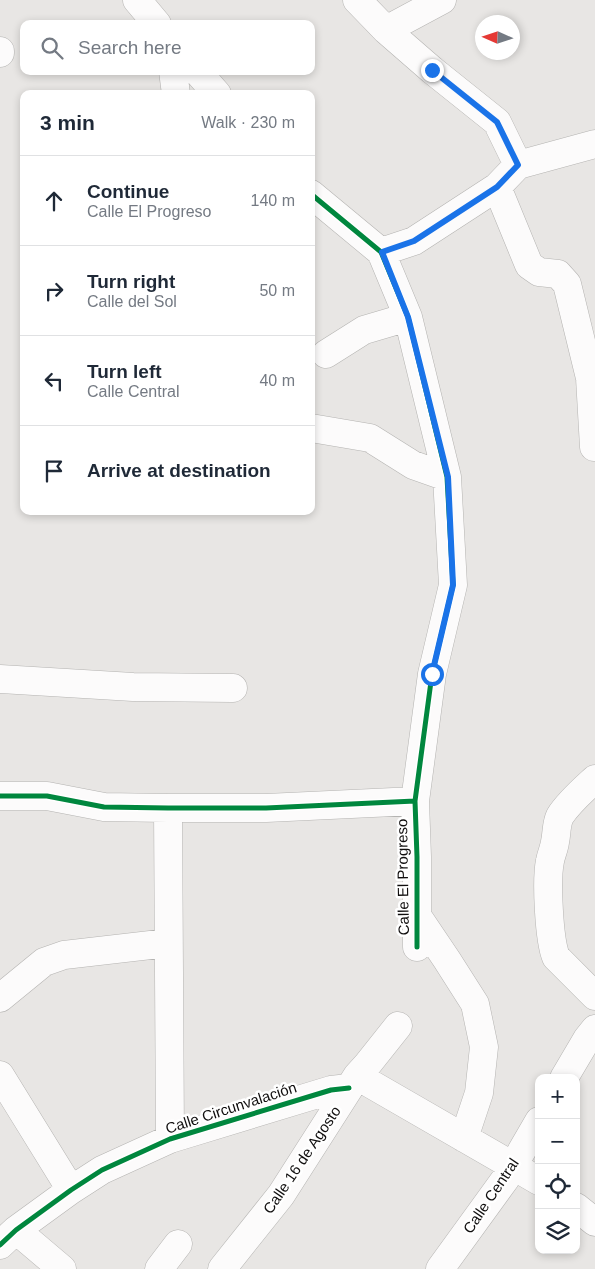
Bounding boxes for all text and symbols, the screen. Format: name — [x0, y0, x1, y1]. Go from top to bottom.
north arrow — [475, 15, 520, 60]
search box — [20, 20, 315, 75]
icon: search — [38, 34, 66, 62]
text: Search here — [78, 37, 182, 58]
route end — [421, 59, 444, 82]
text: 3 min — [40, 111, 95, 134]
text: Walk · 230 m — [201, 114, 295, 131]
text: Continue — [87, 181, 169, 202]
icon: ahead — [40, 187, 68, 215]
text: 140 m — [251, 192, 295, 209]
text: Calle El Progreso — [87, 203, 212, 220]
text: Turn right — [87, 271, 175, 292]
icon: right — [40, 277, 68, 305]
text: 50 m — [259, 282, 295, 299]
text: Calle del Sol — [87, 293, 177, 310]
text: Turn left — [87, 361, 162, 382]
icon: left — [40, 367, 68, 395]
text: 40 m — [259, 372, 295, 389]
text: Calle Central — [87, 383, 179, 400]
icon: arrive — [40, 457, 68, 485]
text: Arrive at destination — [87, 460, 271, 481]
route start — [421, 663, 444, 686]
street label: Calle El Progreso — [393, 819, 412, 936]
map controls — [535, 1074, 580, 1254]
button: + — [535, 1074, 580, 1119]
street label: Calle Circunvalación — [163, 1078, 298, 1137]
street label: Calle 16 de Agosto — [259, 1103, 344, 1217]
button: − — [535, 1119, 580, 1164]
street label: Calle Central — [459, 1155, 522, 1236]
button: locate — [535, 1164, 580, 1209]
button: layers — [535, 1209, 580, 1254]

